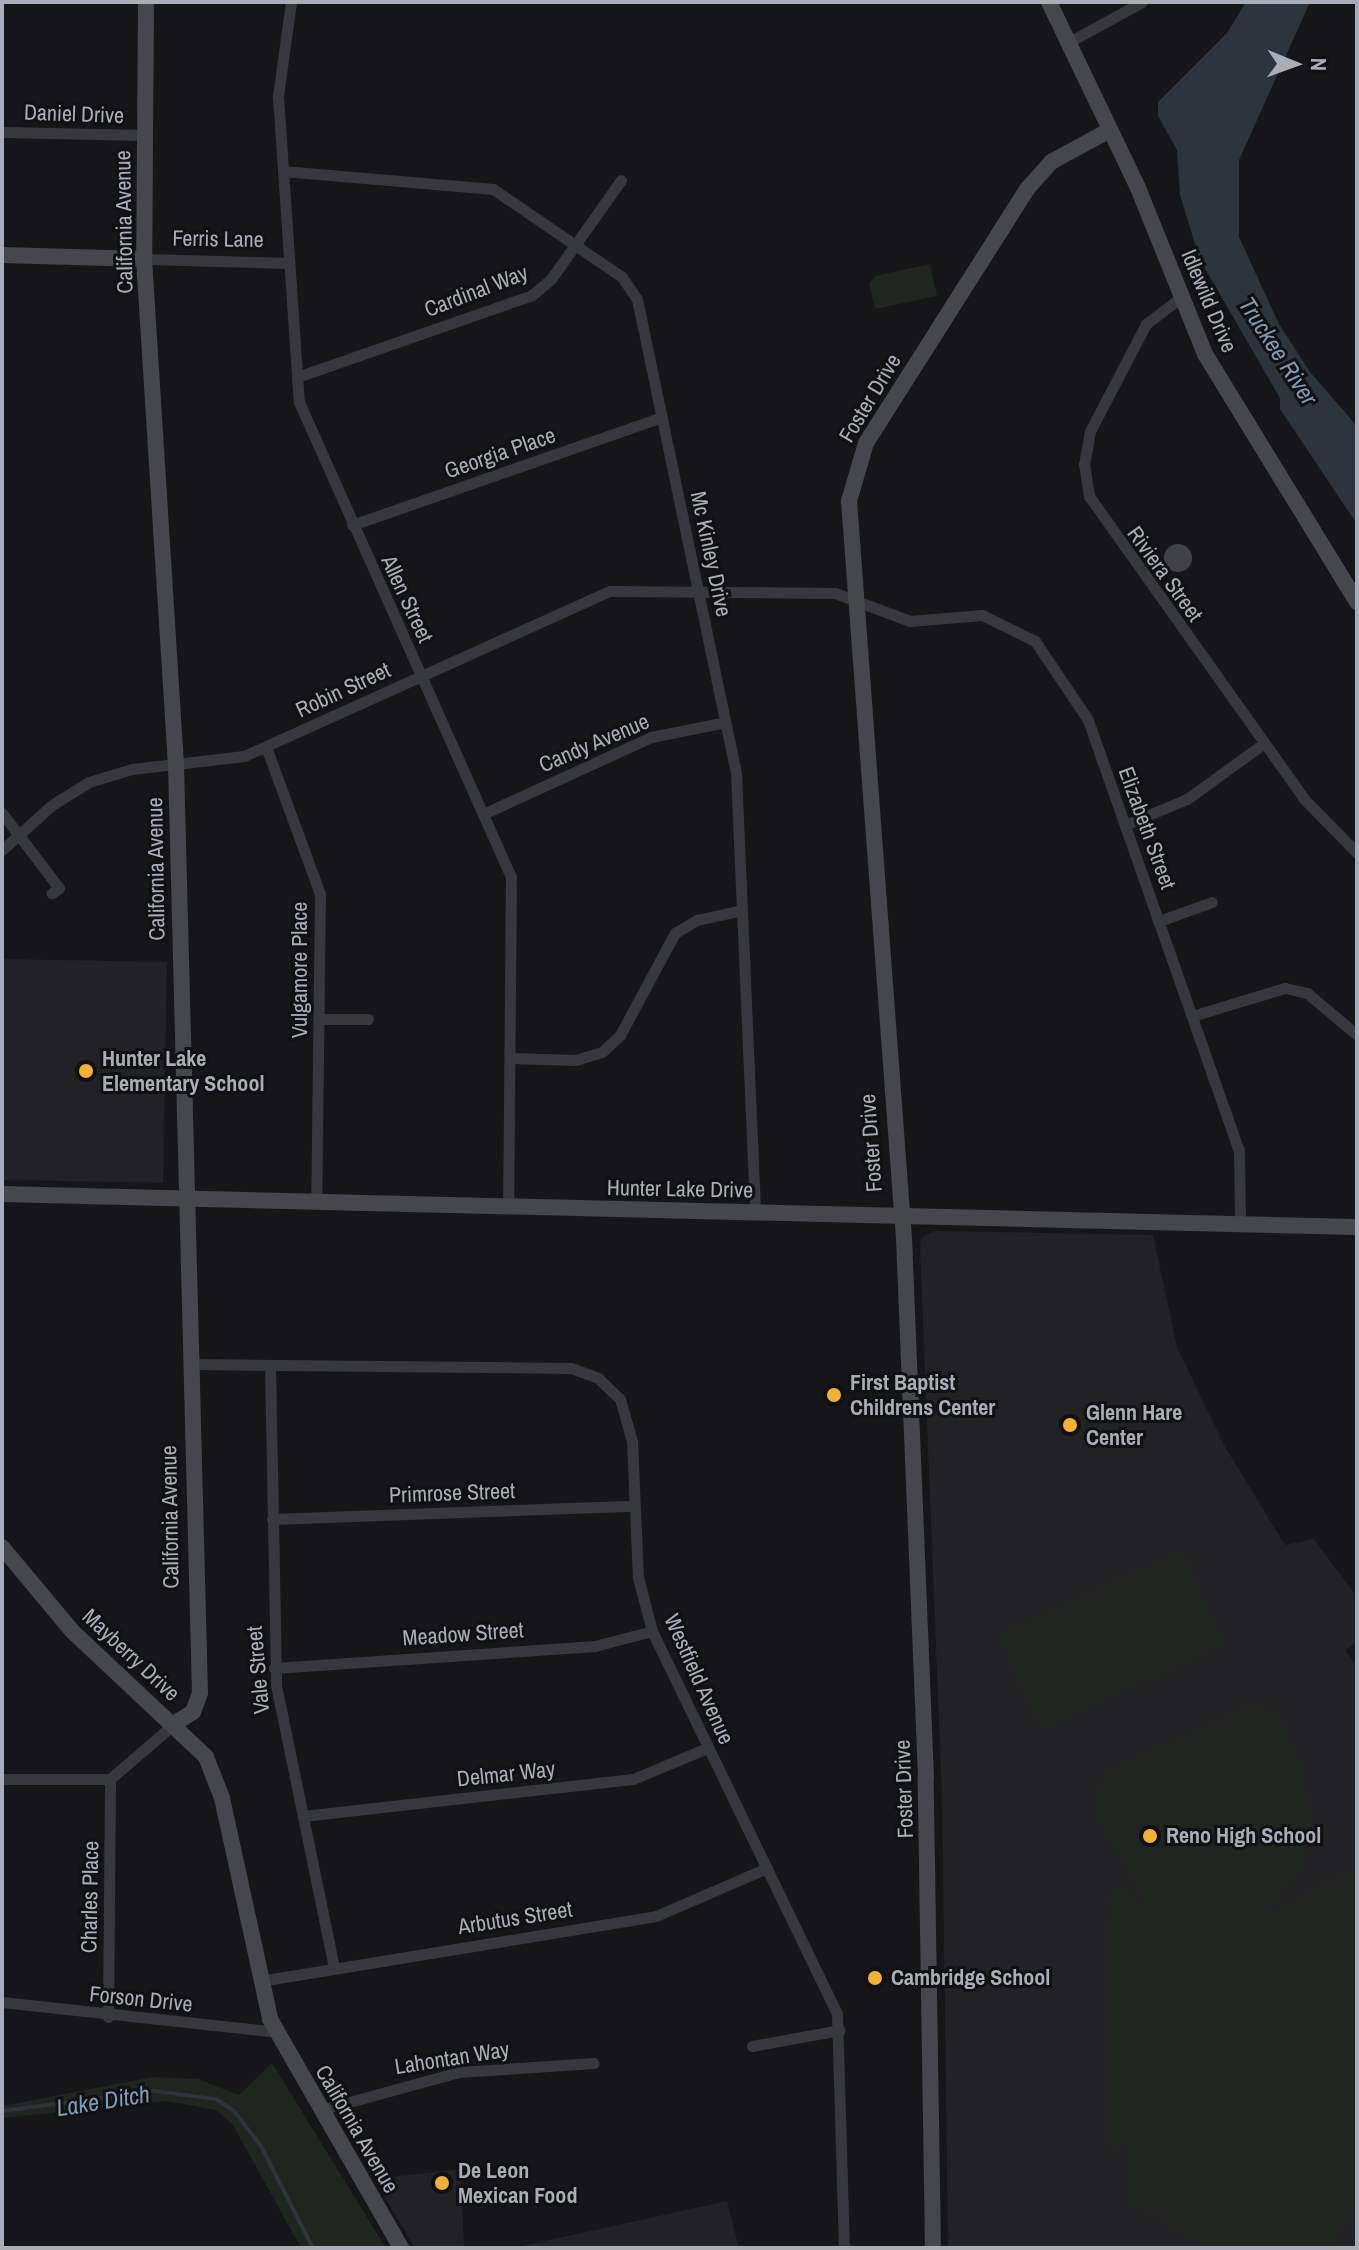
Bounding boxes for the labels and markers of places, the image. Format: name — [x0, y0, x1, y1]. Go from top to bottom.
place label: Hunter Lake Elementary School — [102, 1045, 264, 1096]
marker: Hunter Lake Elementary School — [77, 1062, 95, 1080]
place label: First Baptist Childrens Center — [850, 1369, 995, 1420]
marker: First Baptist Childrens Center — [825, 1386, 843, 1404]
place label: Glenn Hare Center — [1086, 1399, 1182, 1450]
marker: Glenn Hare Center — [1061, 1416, 1079, 1434]
place label: Reno High School — [1166, 1823, 1321, 1849]
marker: Reno High School — [1141, 1827, 1159, 1845]
place label: Cambridge School — [891, 1965, 1050, 1991]
marker: Cambridge School — [866, 1969, 884, 1987]
place label: De Leon Mexican Food — [458, 2157, 577, 2208]
marker: De Leon Mexican Food — [433, 2174, 451, 2192]

